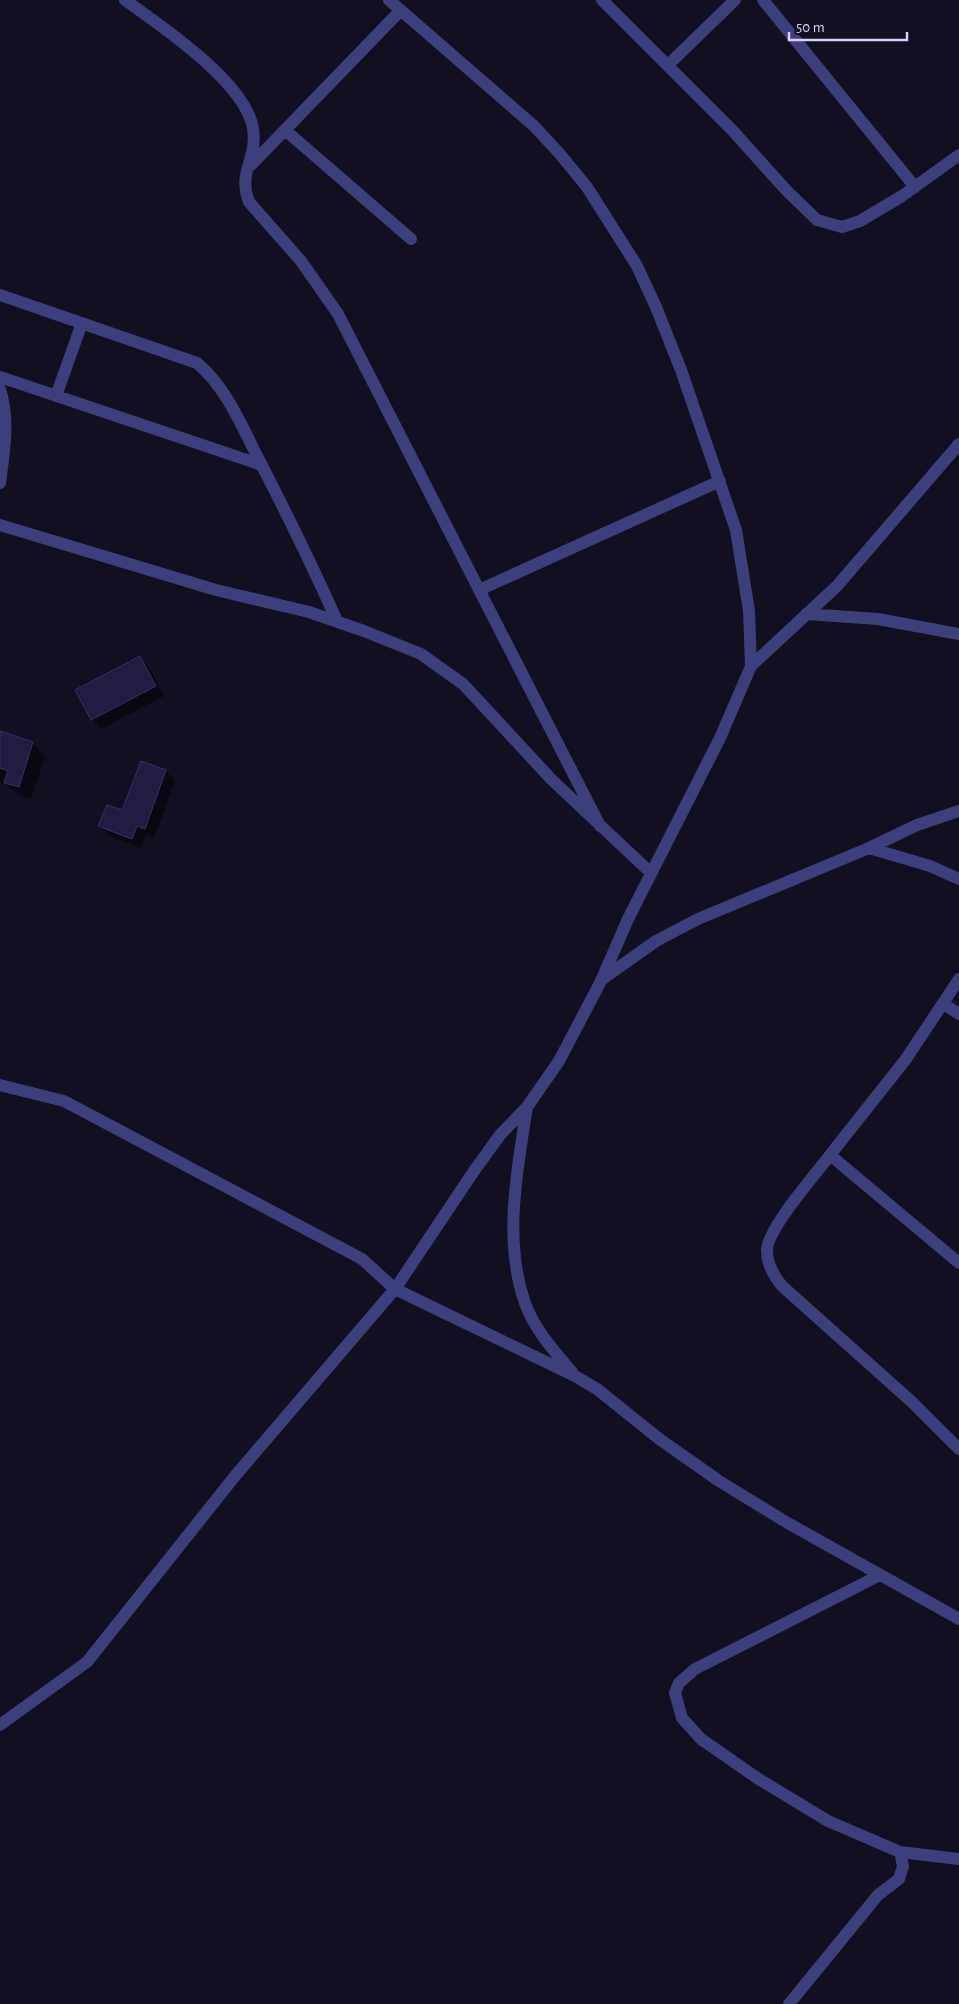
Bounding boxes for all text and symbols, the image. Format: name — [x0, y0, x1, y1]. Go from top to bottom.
scale bar — [789, 10, 906, 42]
text: 50 m — [796, 20, 825, 35]

